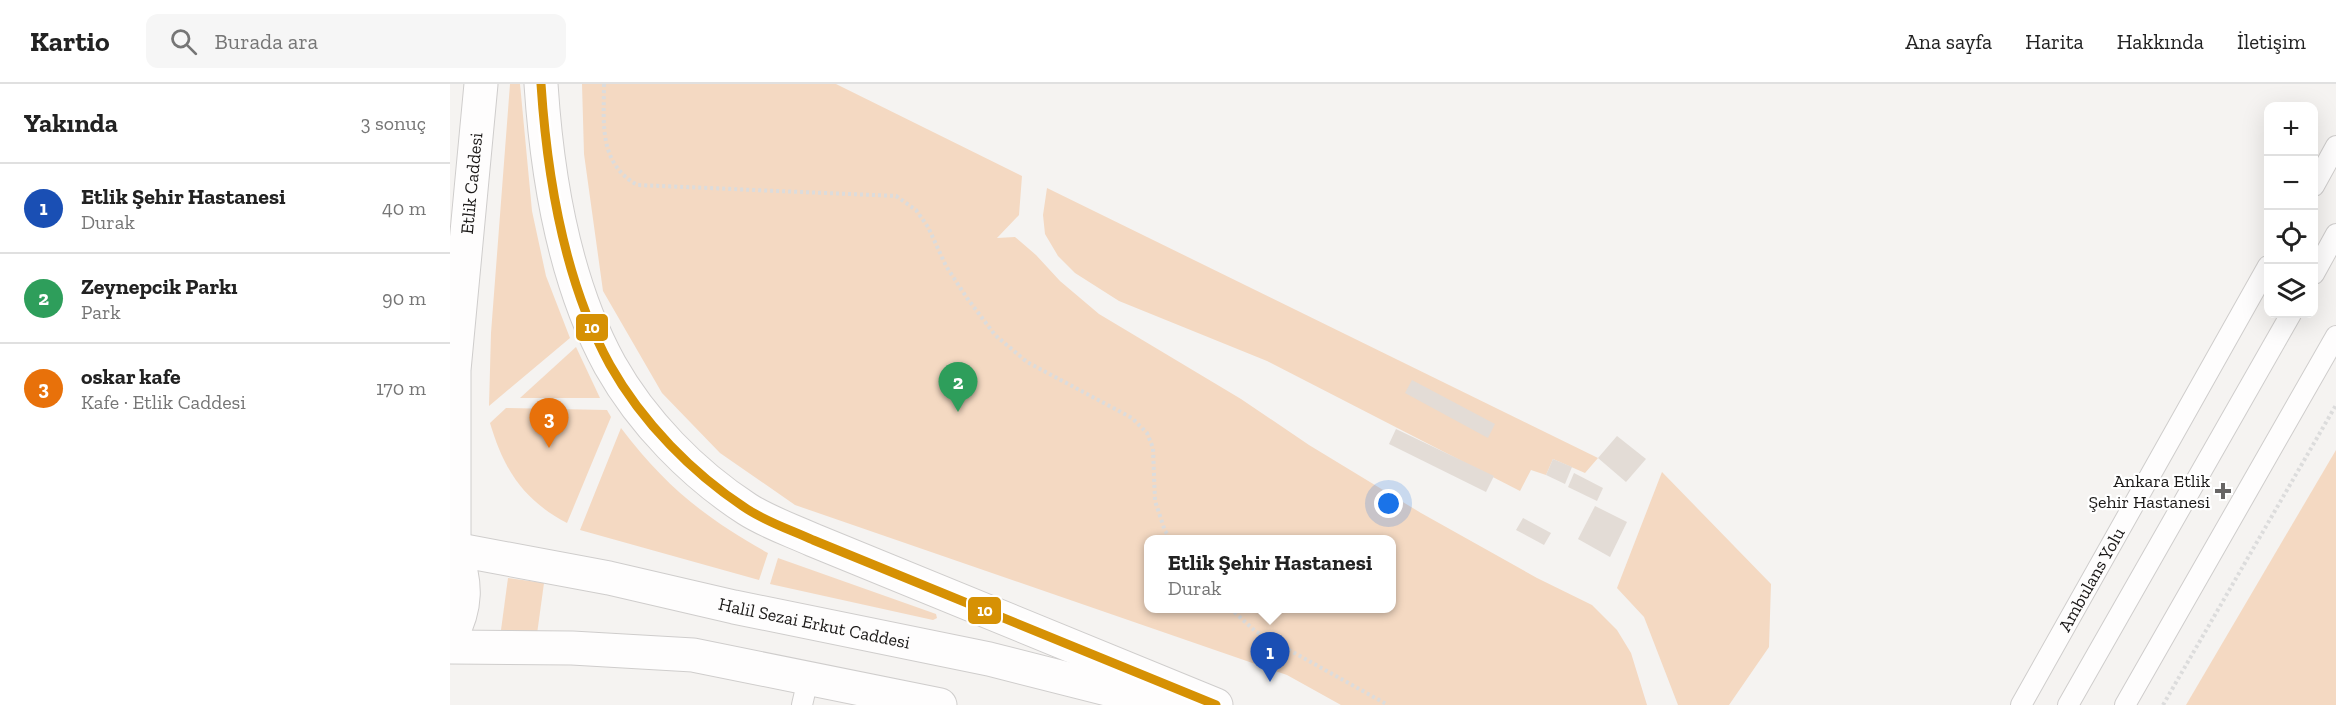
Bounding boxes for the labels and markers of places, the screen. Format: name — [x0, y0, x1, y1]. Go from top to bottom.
pin: 2 — [938, 362, 978, 412]
pin: 3 — [530, 398, 568, 448]
place label: Ankara Etlik Şehir Hastanesi — [2088, 470, 2211, 513]
marker: Ankara Etlik Şehir Hastanesi — [2214, 482, 2232, 500]
pin: 1 — [1250, 632, 1290, 682]

